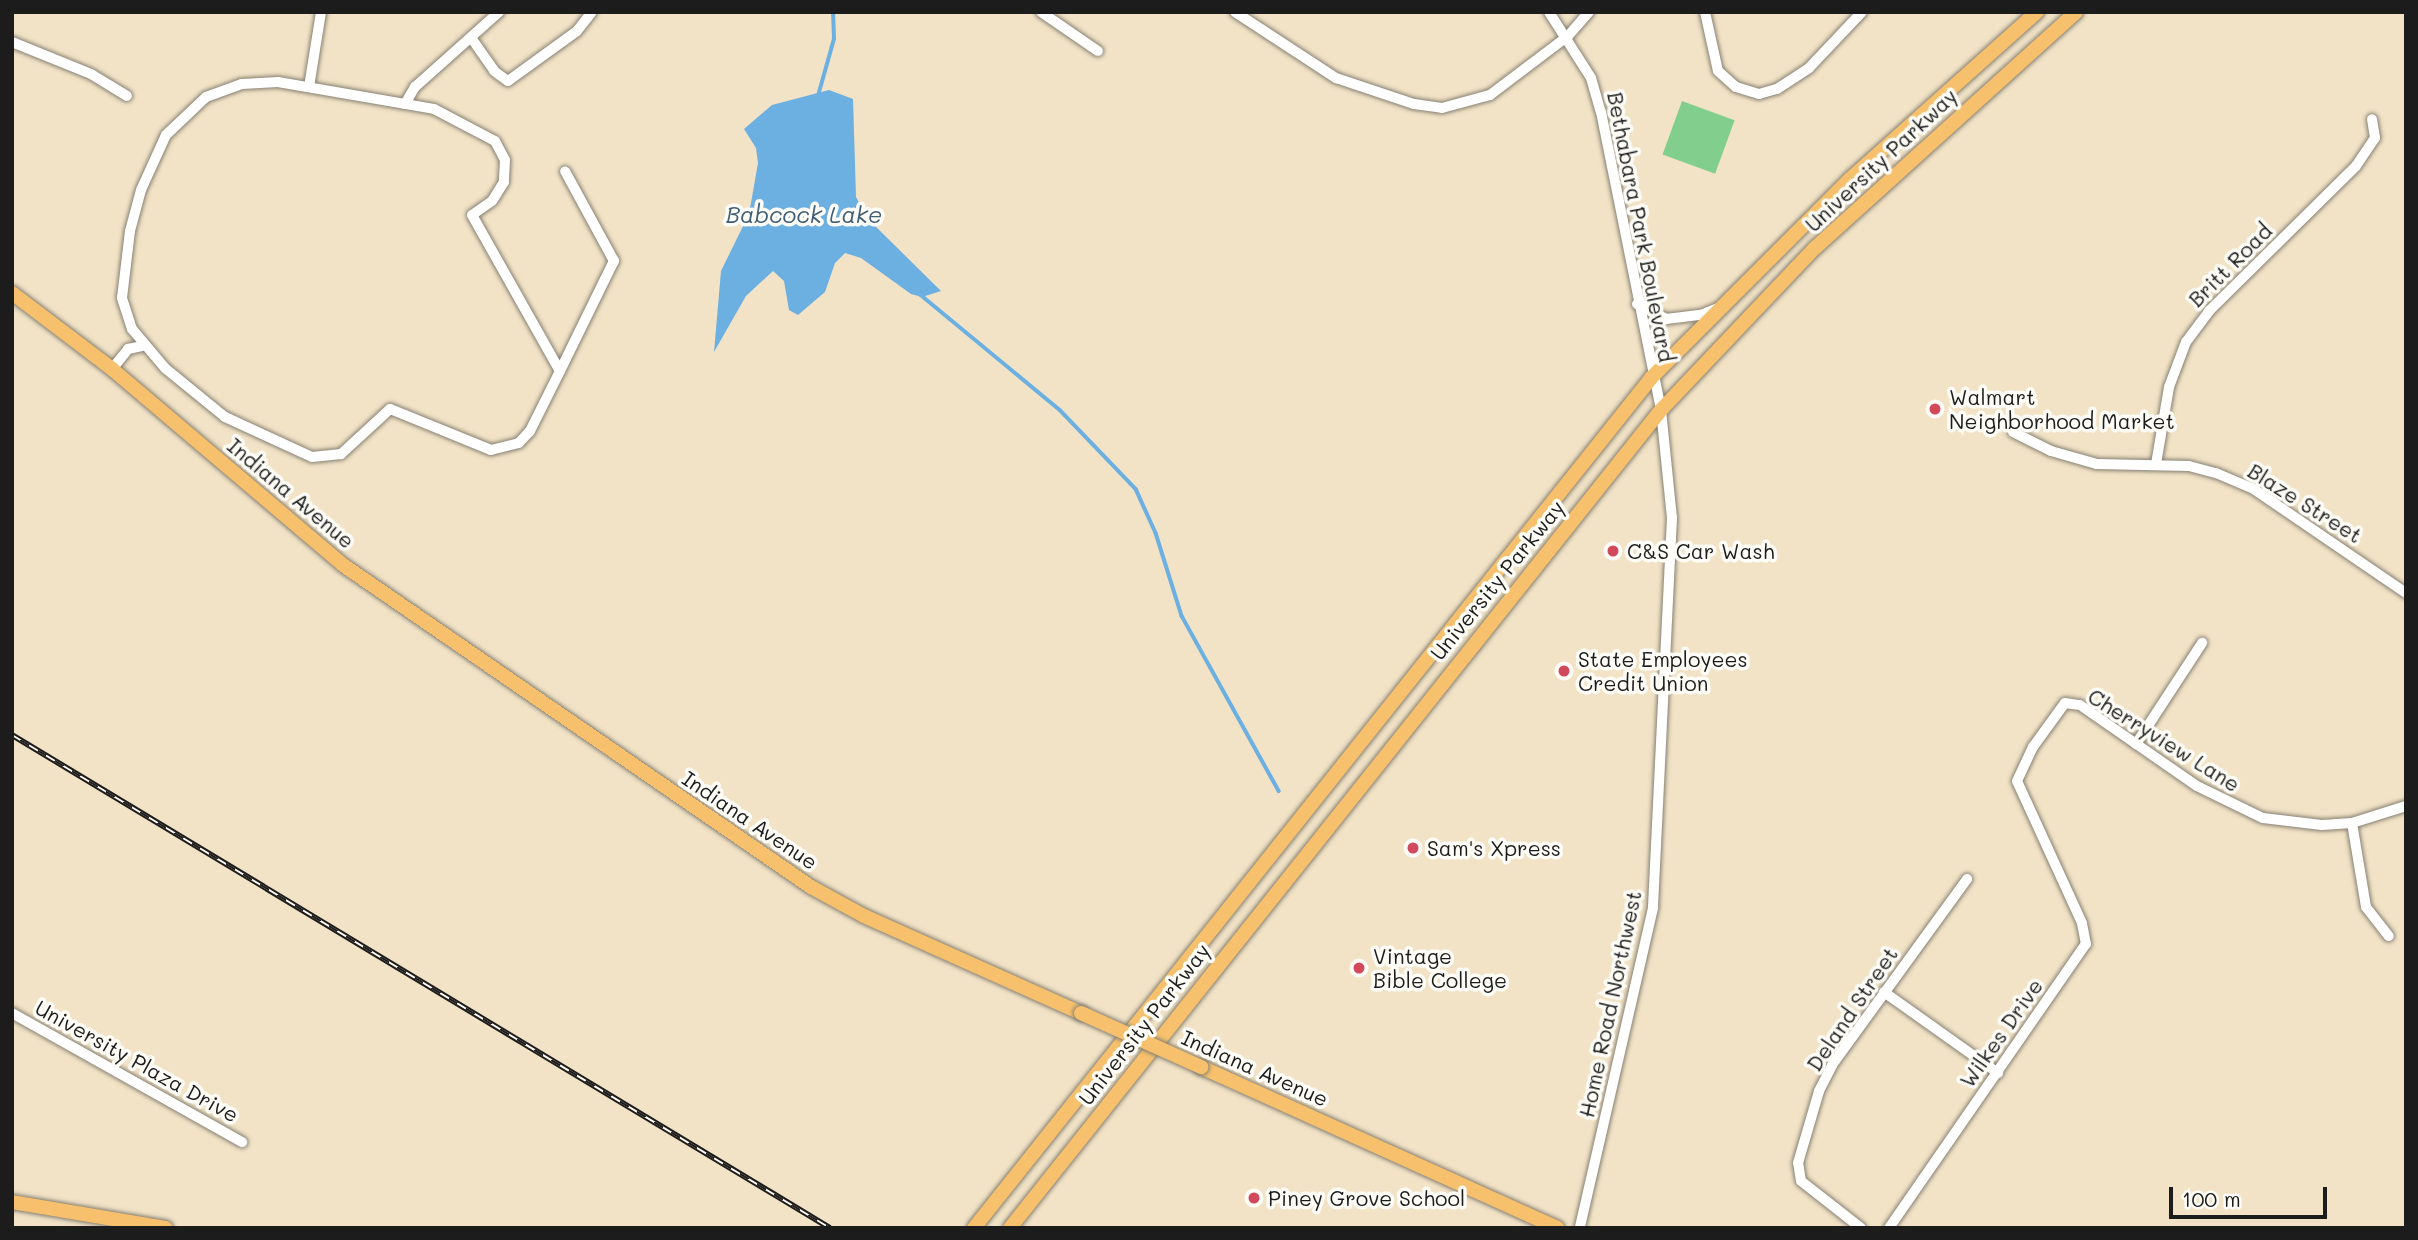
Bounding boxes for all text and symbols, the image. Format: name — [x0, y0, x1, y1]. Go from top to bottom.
street label: University Parkway — [1800, 83, 1962, 237]
street label: Bethabara Park Boulevard — [1602, 90, 1680, 364]
water label: Babcock Lake — [726, 200, 882, 228]
street label: Britt Road — [2183, 218, 2277, 312]
place label: Walmart Neighborhood Market — [1949, 384, 2175, 434]
marker: Walmart Neighborhood Market — [1927, 401, 1943, 417]
street label: Indiana Avenue — [222, 433, 360, 553]
street label: Blaze Street — [2243, 458, 2367, 548]
street label: University Parkway — [1425, 495, 1569, 665]
place label: C&S Car Wash — [1627, 538, 1775, 564]
marker: C&S Car Wash — [1605, 543, 1621, 559]
place label: State Employees Credit Union — [1578, 646, 1748, 696]
marker: State Employees Credit Union — [1556, 663, 1572, 679]
street label: Cherryview Lane — [2083, 683, 2245, 797]
street label: Indiana Avenue — [678, 765, 822, 875]
place label: Sam's Xpress — [1427, 835, 1561, 861]
marker: Sam's Xpress — [1405, 840, 1421, 856]
street label: Home Road Northwest — [1574, 888, 1646, 1120]
street label: University Parkway — [1073, 938, 1215, 1110]
street label: Deland Street — [1801, 942, 1903, 1076]
place label: Vintage Bible College — [1373, 943, 1507, 993]
marker: Vintage Bible College — [1351, 960, 1367, 976]
street label: Wilkes Drive — [1954, 974, 2048, 1092]
street label: University Plaza Drive — [31, 995, 243, 1127]
street label: Indiana Avenue — [1178, 1024, 1332, 1112]
scale bar — [2173, 1174, 2330, 1218]
place label: Piney Grove School — [1268, 1185, 1465, 1211]
text: 100 m — [2182, 1185, 2241, 1212]
marker: Piney Grove School — [1246, 1190, 1262, 1206]

